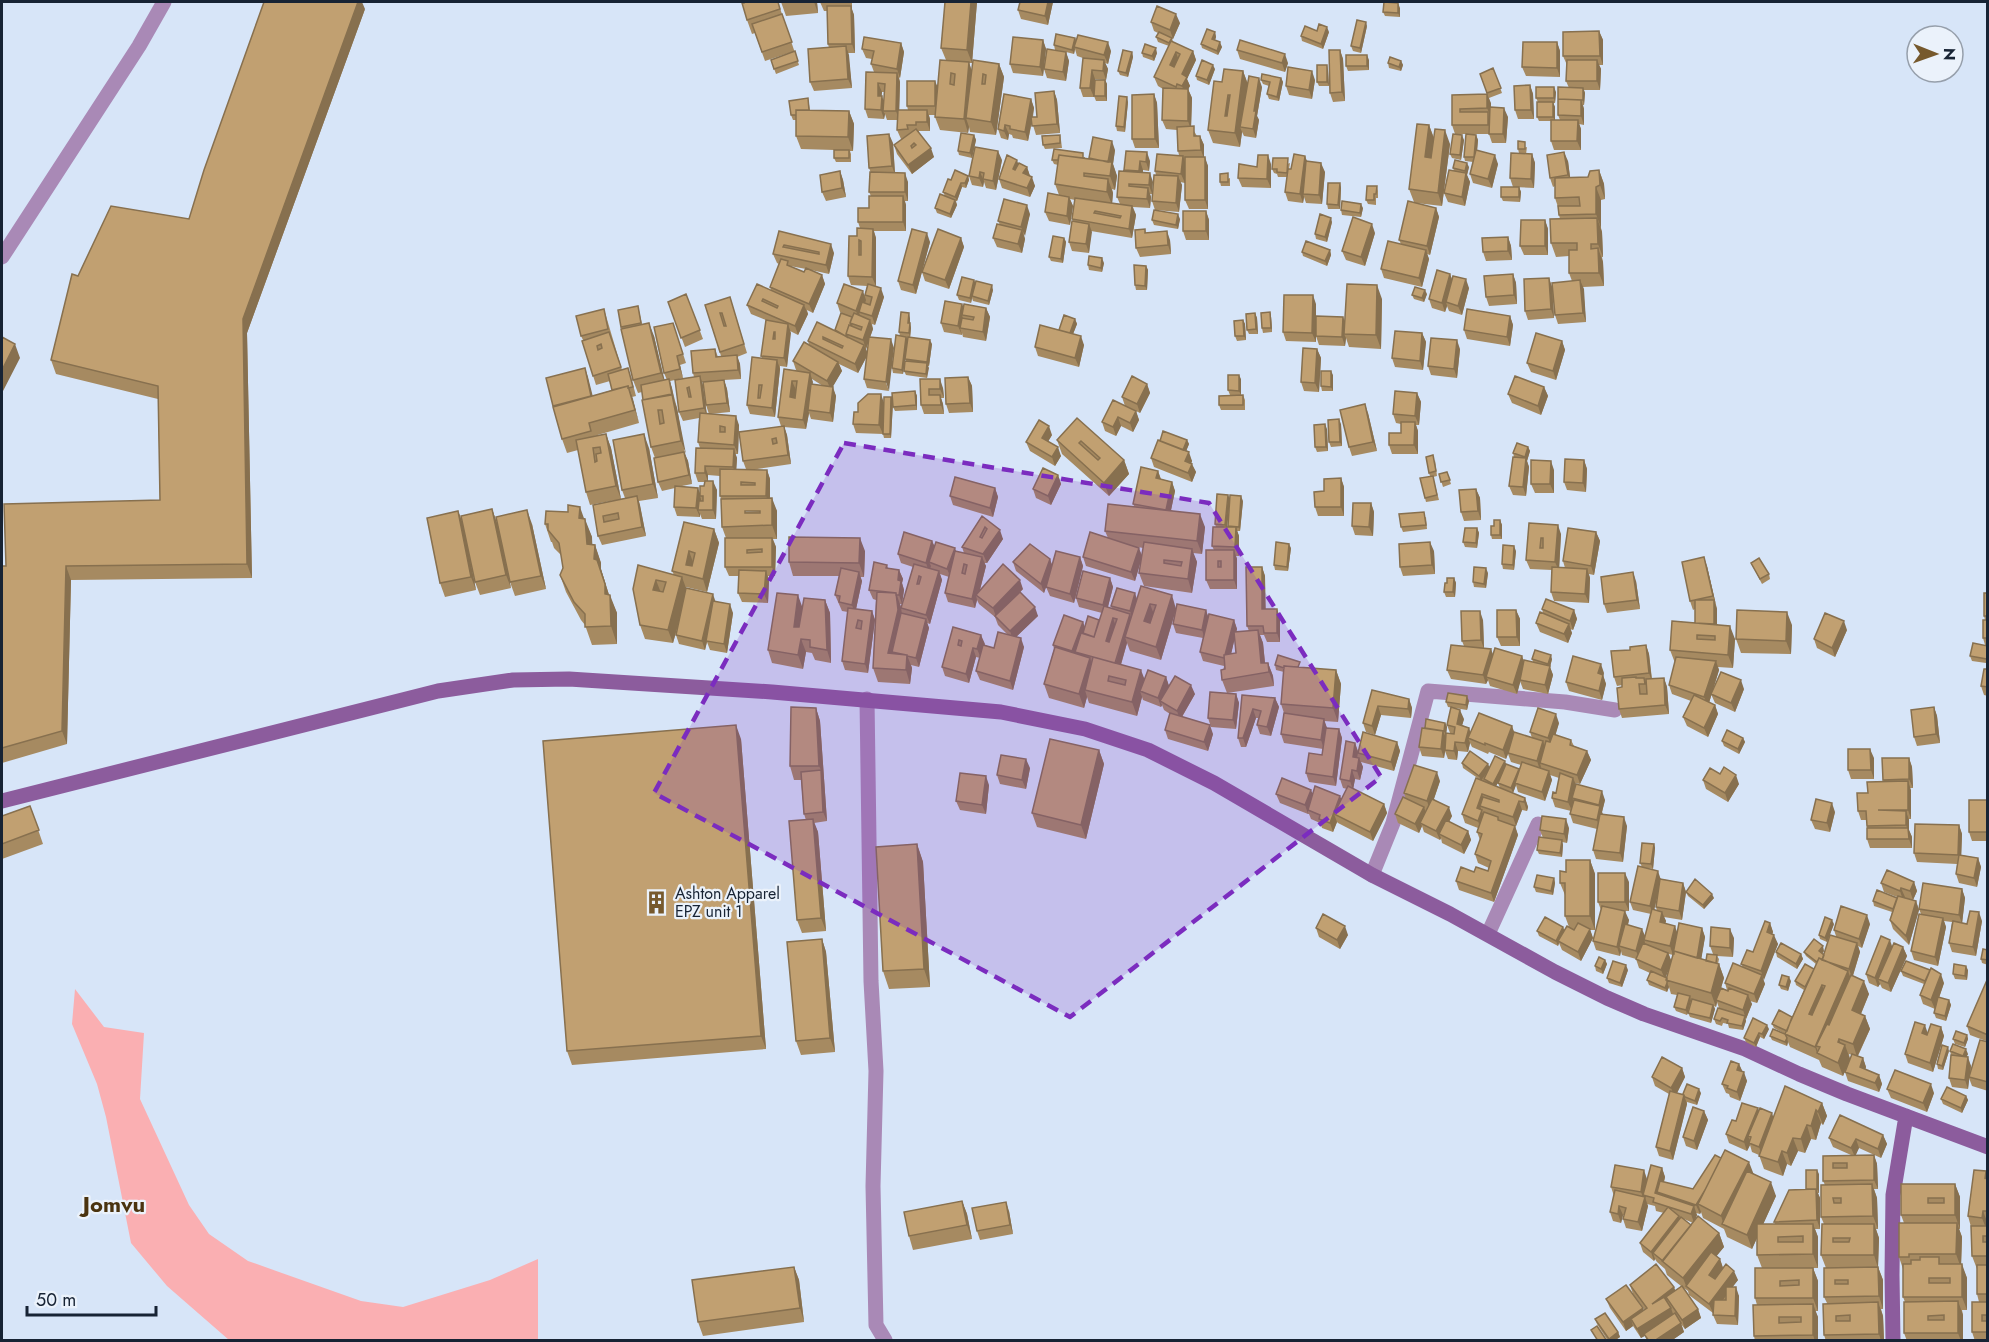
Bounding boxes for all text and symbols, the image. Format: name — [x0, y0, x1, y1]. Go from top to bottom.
north arrow — [1905, 24, 1965, 84]
text: N — [1938, 48, 1961, 61]
place label: Ashton Apparel EPZ unit 1 — [675, 882, 780, 923]
building icon: Ashton Apparel EPZ unit 1 — [644, 889, 670, 915]
district label: Jomvu — [79, 1188, 145, 1220]
scale bar — [27, 1279, 156, 1317]
text: 50 m — [36, 1287, 76, 1313]

